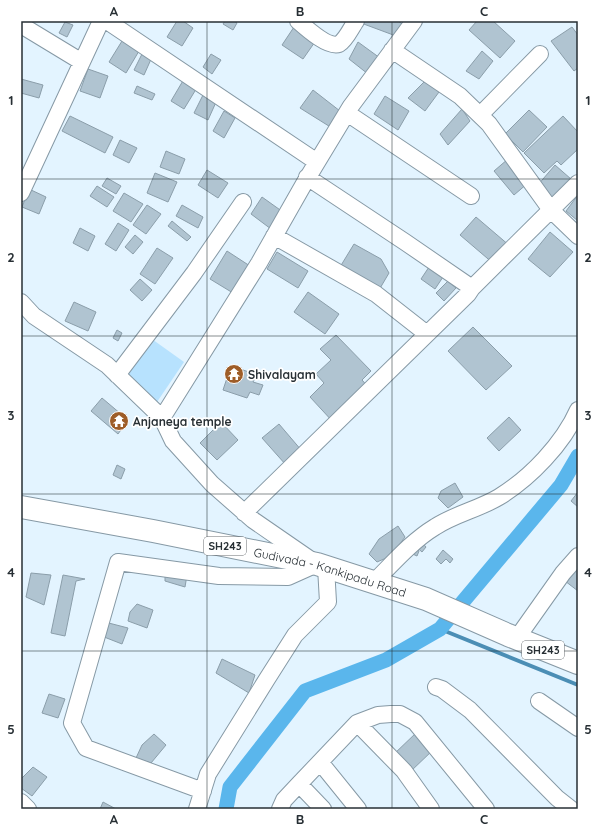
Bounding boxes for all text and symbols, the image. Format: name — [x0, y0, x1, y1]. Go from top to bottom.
text: A — [110, 3, 119, 19]
text: B — [296, 3, 304, 19]
text: C — [480, 3, 488, 19]
text: 1 — [8, 92, 14, 108]
text: 1 — [585, 92, 591, 108]
text: 2 — [7, 249, 15, 265]
text: 2 — [584, 249, 592, 265]
temple icon: Shivalayam — [223, 363, 245, 385]
place label: Shivalayam — [248, 367, 316, 382]
text: 3 — [8, 407, 15, 423]
text: 3 — [585, 407, 592, 423]
temple icon: Anjaneya temple — [108, 410, 130, 432]
place label: Anjaneya temple — [133, 414, 232, 429]
road number: SH243 — [204, 537, 246, 555]
street label: Gudivada - Kankipadu Road — [252, 544, 408, 600]
text: 4 — [7, 564, 15, 580]
text: 4 — [584, 564, 592, 580]
road number: SH243 — [522, 641, 564, 659]
text: 5 — [7, 721, 15, 737]
text: 5 — [584, 721, 592, 737]
text: A — [110, 811, 119, 827]
text: B — [296, 811, 304, 827]
text: C — [480, 811, 488, 827]

